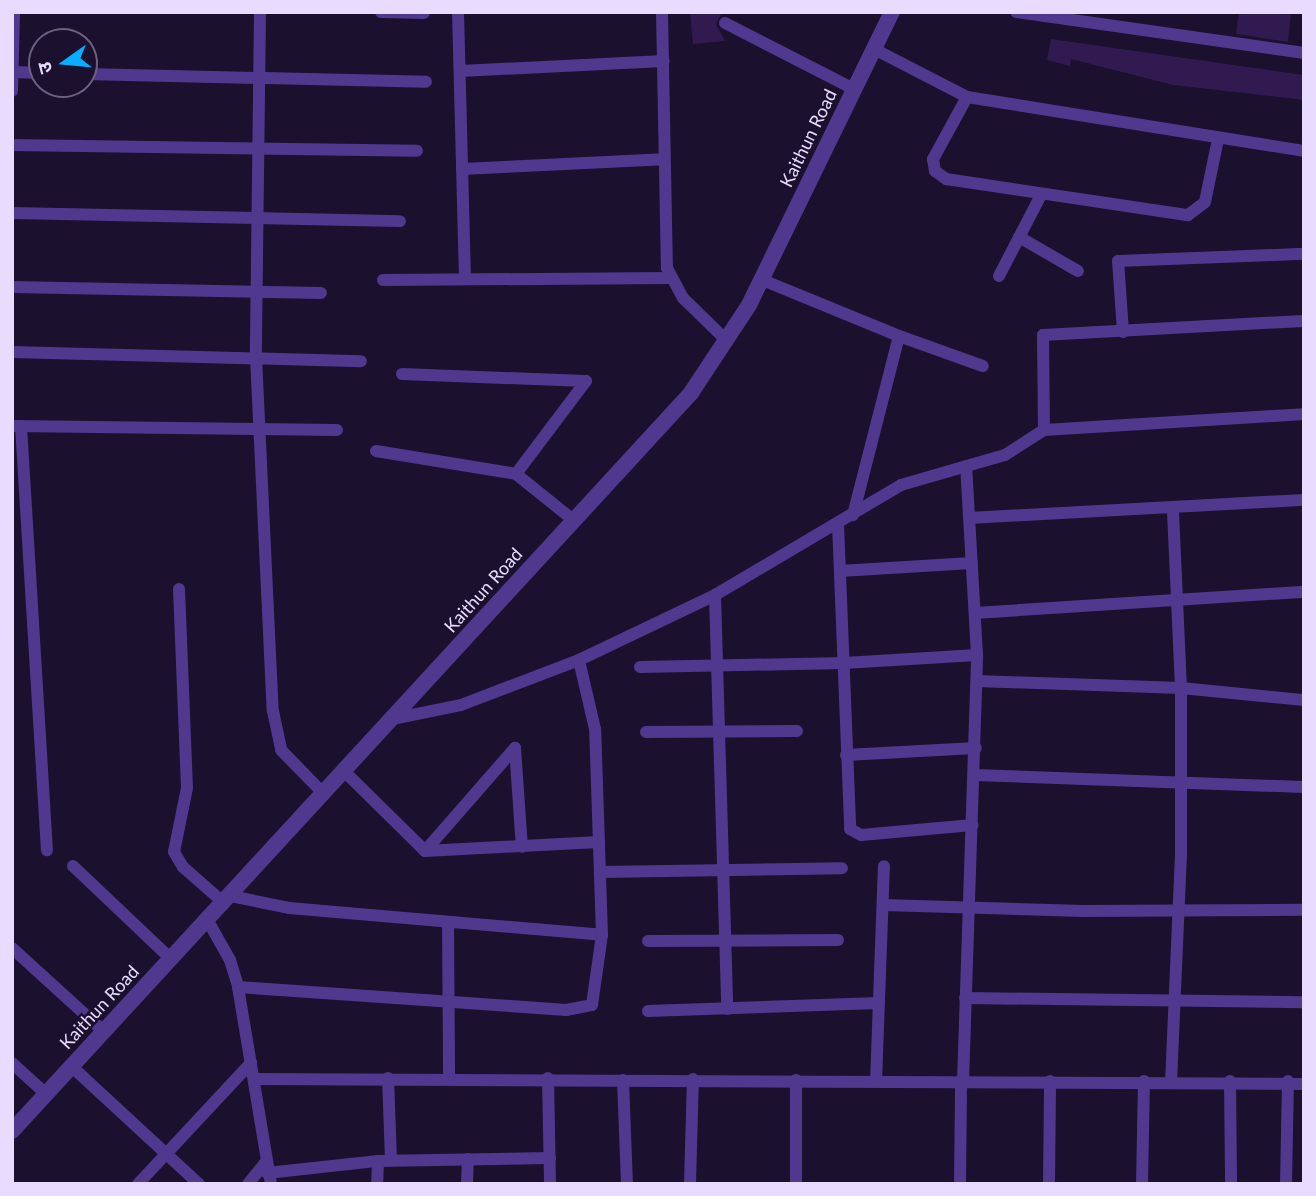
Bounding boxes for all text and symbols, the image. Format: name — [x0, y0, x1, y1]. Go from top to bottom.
north arrow — [28, 28, 98, 98]
text: उ — [32, 60, 57, 76]
street label: Kaithun Road — [775, 86, 841, 190]
street label: Kaithun Road — [439, 543, 527, 637]
street label: Kaithun Road — [55, 961, 143, 1053]

